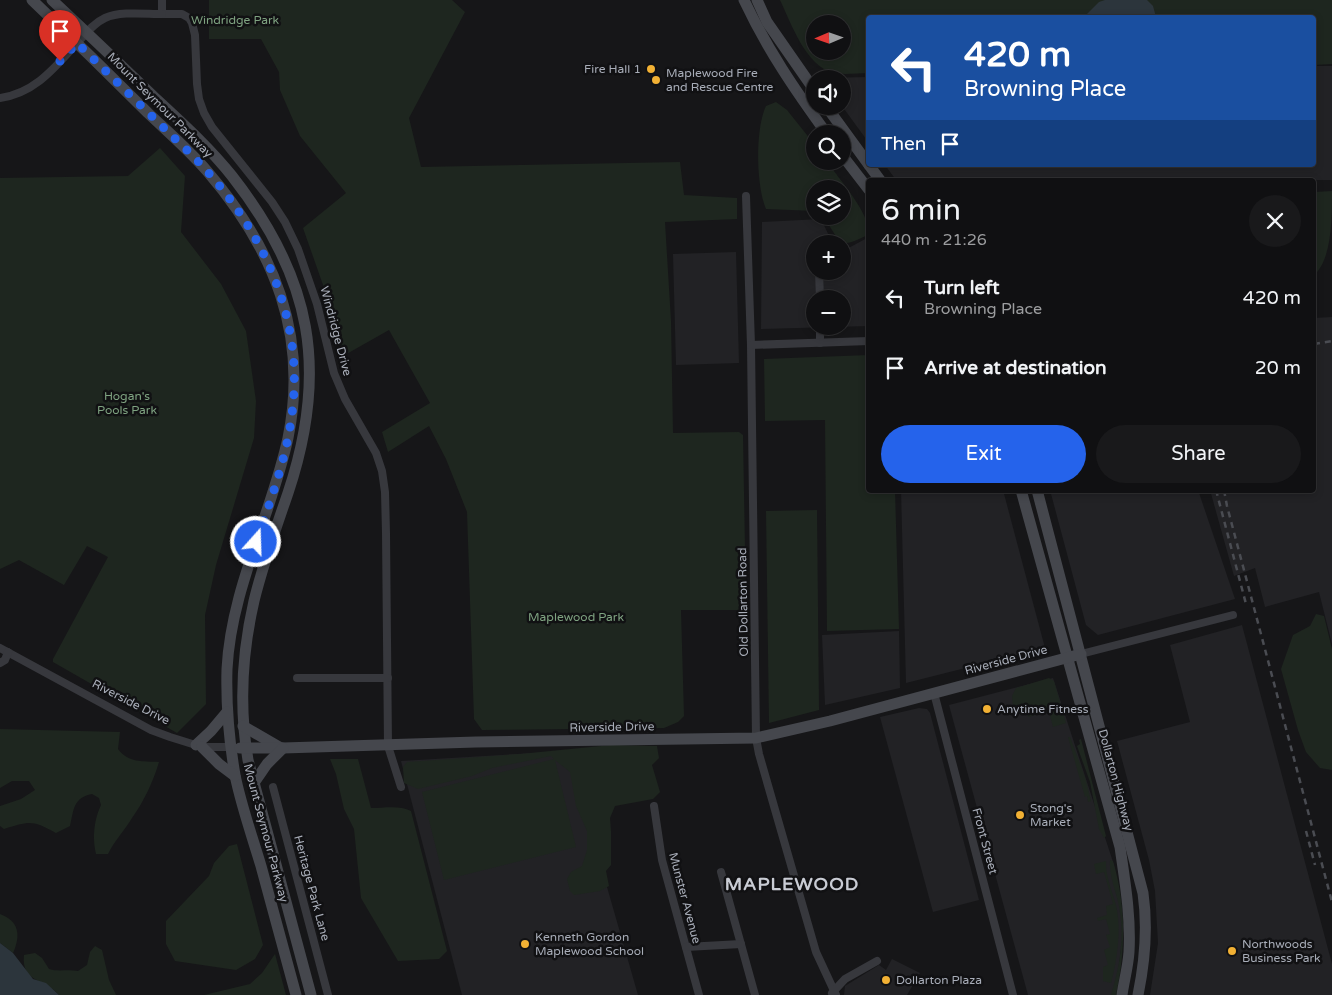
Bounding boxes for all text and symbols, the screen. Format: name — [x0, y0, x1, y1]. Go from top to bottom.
pin — [39, 10, 81, 61]
park label: Windridge Park — [191, 13, 280, 27]
north arrow — [806, 15, 851, 60]
map controls — [806, 15, 851, 335]
icon: arrive — [46, 17, 74, 45]
text: 420 m — [964, 34, 1071, 76]
icon: left — [881, 35, 946, 100]
street label: Mount Seymour Parkway — [105, 50, 216, 161]
place label: Fire Hall 1 — [584, 62, 641, 76]
marker: Fire Hall 1 — [645, 63, 657, 75]
place label: Maplewood Fire and Rescue Centre — [666, 66, 774, 94]
button: sound — [806, 70, 851, 115]
marker: Maplewood Fire and Rescue Centre — [650, 74, 662, 86]
text: Browning Place — [964, 76, 1126, 102]
button: search — [806, 125, 851, 170]
icon: arrive — [936, 130, 964, 158]
text: Then — [881, 133, 926, 155]
button: layers — [806, 180, 851, 225]
text: 6 min — [881, 192, 961, 229]
button: close — [1249, 195, 1301, 247]
text: 440 m · 21:26 — [881, 230, 987, 250]
button: + — [806, 235, 851, 280]
text: Turn left — [924, 277, 1000, 299]
icon: left — [881, 284, 909, 312]
street label: Windridge Drive — [317, 285, 355, 377]
text: 420 m — [1243, 287, 1301, 309]
button: − — [806, 290, 851, 335]
text: Browning Place — [924, 299, 1042, 319]
icon: arrive — [881, 354, 909, 382]
text: Arrive at destination — [924, 357, 1107, 379]
text: 20 m — [1255, 357, 1301, 379]
park label: Hogan's Pools Park — [97, 389, 157, 417]
button: Exit — [881, 425, 1086, 483]
button: Share — [1096, 425, 1301, 483]
position arrow — [229, 515, 281, 567]
street label: Old Dollarton Road — [735, 547, 751, 657]
park label: Maplewood Park — [528, 610, 624, 624]
street label: Riverside Drive — [963, 642, 1049, 678]
street label: Riverside Drive — [90, 676, 172, 728]
place label: Anytime Fitness — [997, 702, 1089, 716]
marker: Anytime Fitness — [981, 703, 993, 715]
street label: Riverside Drive — [569, 719, 655, 735]
street label: Dollarton Highway — [1096, 728, 1136, 833]
street label: Mount Seymour Parkway — [241, 762, 291, 904]
place label: Stong's Market — [1030, 801, 1072, 829]
street label: Front Street — [969, 806, 1001, 876]
marker: Stong's Market — [1014, 809, 1026, 821]
street label: Heritage Park Lane — [291, 834, 333, 942]
street label: Munster Avenue — [666, 851, 704, 945]
district label: MAPLEWOOD — [725, 873, 859, 895]
place label: Kenneth Gordon Maplewood School — [535, 930, 644, 958]
place label: Northwoods Business Park — [1242, 937, 1321, 965]
marker: Kenneth Gordon Maplewood School — [519, 938, 531, 950]
marker: Northwoods Business Park — [1226, 945, 1238, 957]
place label: Dollarton Plaza — [896, 973, 982, 987]
marker: Dollarton Plaza — [880, 974, 892, 986]

